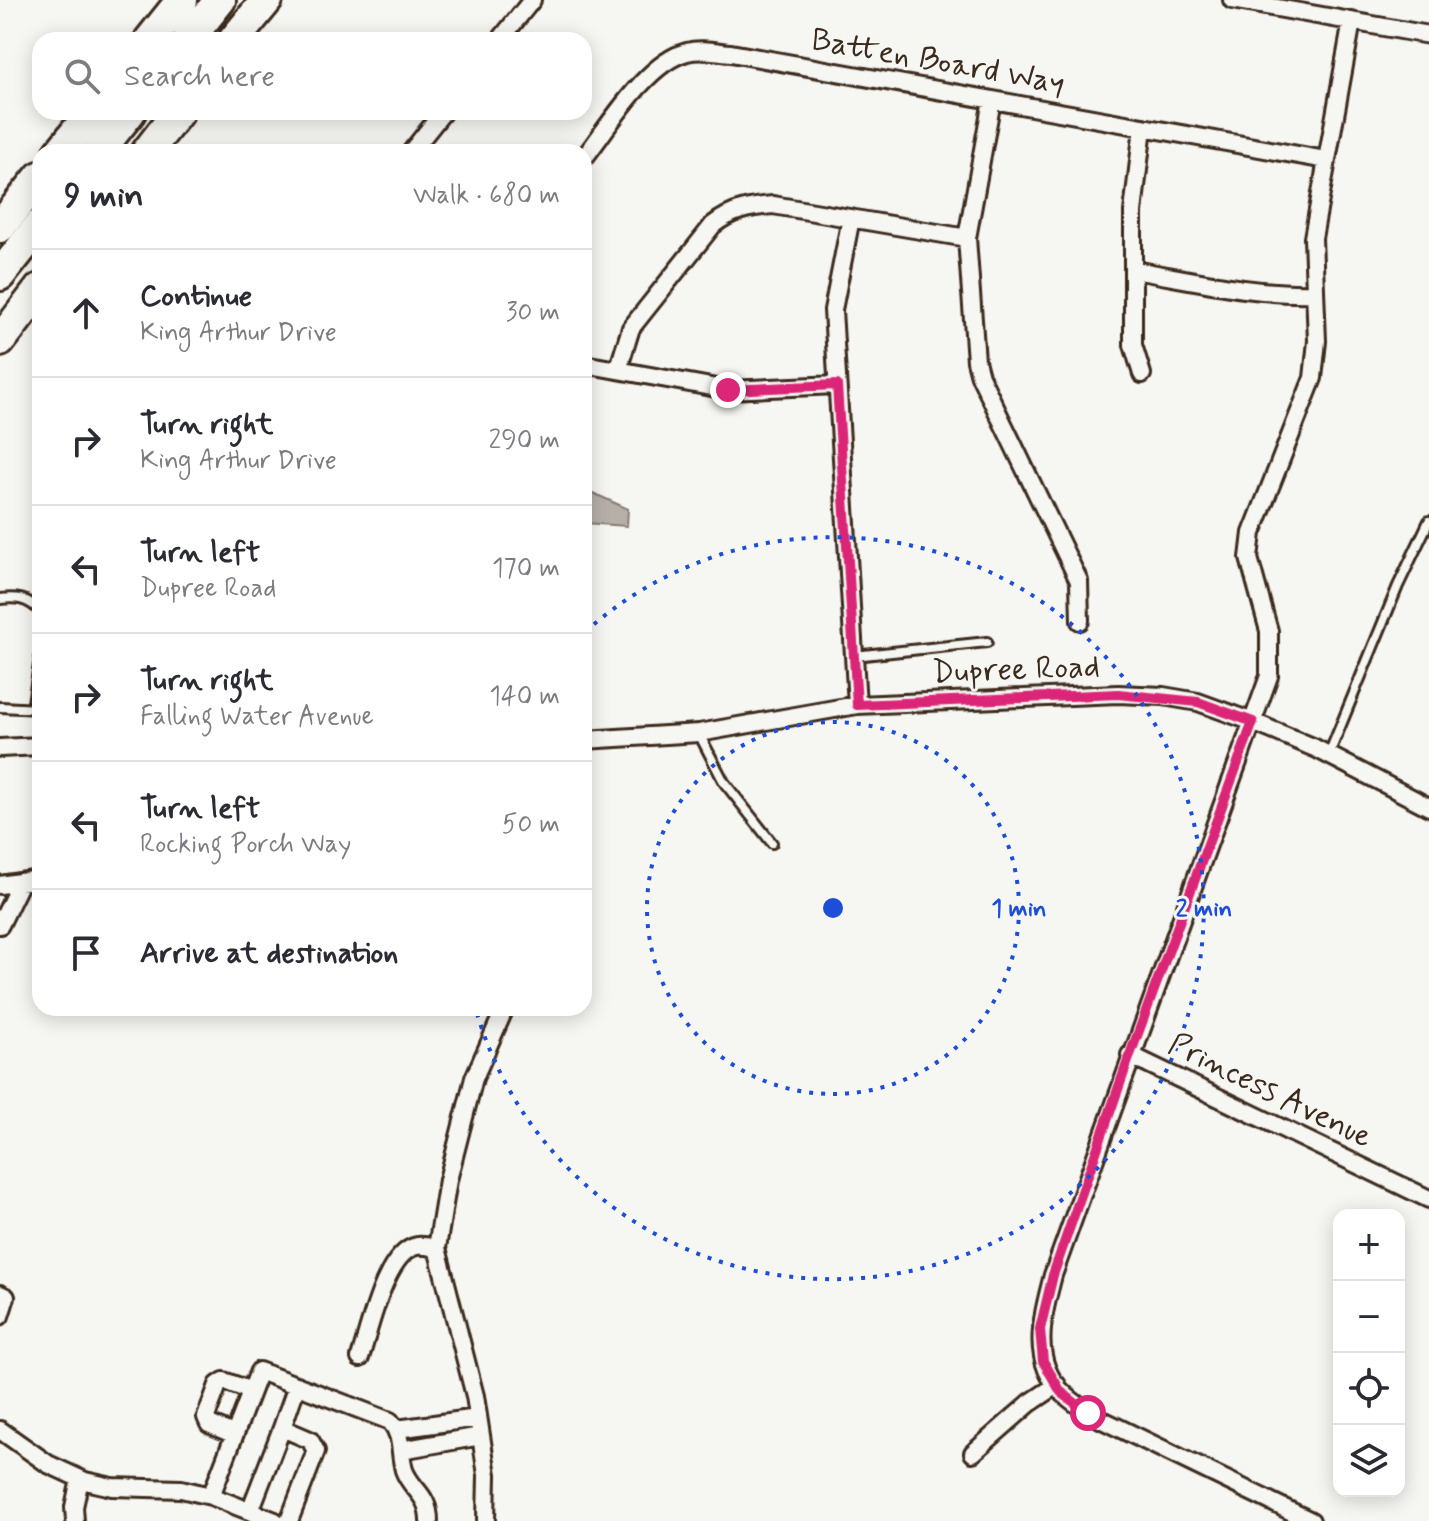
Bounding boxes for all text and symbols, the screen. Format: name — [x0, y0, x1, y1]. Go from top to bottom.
street label: Batten Board Way — [808, 19, 1068, 105]
search box — [32, 32, 592, 120]
icon: search — [60, 54, 104, 98]
text: Search here — [124, 57, 275, 96]
text: 9 min — [64, 174, 144, 219]
text: Walk · 680 m — [413, 179, 560, 213]
text: Continue — [140, 277, 252, 316]
icon: ahead — [64, 291, 108, 335]
text: 30 m — [506, 296, 560, 330]
text: King Arthur Drive — [140, 316, 337, 350]
route end — [710, 372, 746, 408]
text: Turn right — [140, 405, 273, 444]
icon: right — [64, 419, 108, 463]
text: 290 m — [488, 424, 560, 458]
text: King Arthur Drive — [140, 444, 337, 478]
text: Turn left — [140, 533, 260, 572]
icon: left — [64, 547, 108, 591]
text: 170 m — [492, 552, 560, 586]
text: Dupree Road — [140, 572, 276, 606]
street label: Dupree Road — [931, 646, 1101, 694]
text: Turn right — [140, 661, 273, 700]
icon: right — [64, 675, 108, 719]
text: 140 m — [489, 680, 560, 714]
text: Falling Water Avenue — [140, 700, 374, 734]
text: Turn left — [140, 789, 260, 828]
icon: left — [64, 803, 108, 847]
text: 50 m — [502, 808, 560, 842]
text: Rocking Porch Way — [140, 828, 351, 862]
centre of rings — [819, 894, 847, 922]
text: 1 min — [991, 894, 1047, 925]
text: 2 min — [1176, 894, 1232, 925]
icon: arrive — [64, 931, 108, 975]
text: Arrive at destination — [140, 934, 398, 973]
street label: Princess Avenue — [1161, 1024, 1379, 1158]
map controls — [1333, 1209, 1405, 1497]
button: + — [1333, 1209, 1405, 1281]
button: − — [1333, 1281, 1405, 1353]
button: locate — [1333, 1353, 1405, 1425]
route start — [1070, 1395, 1106, 1431]
button: layers — [1333, 1425, 1405, 1497]

